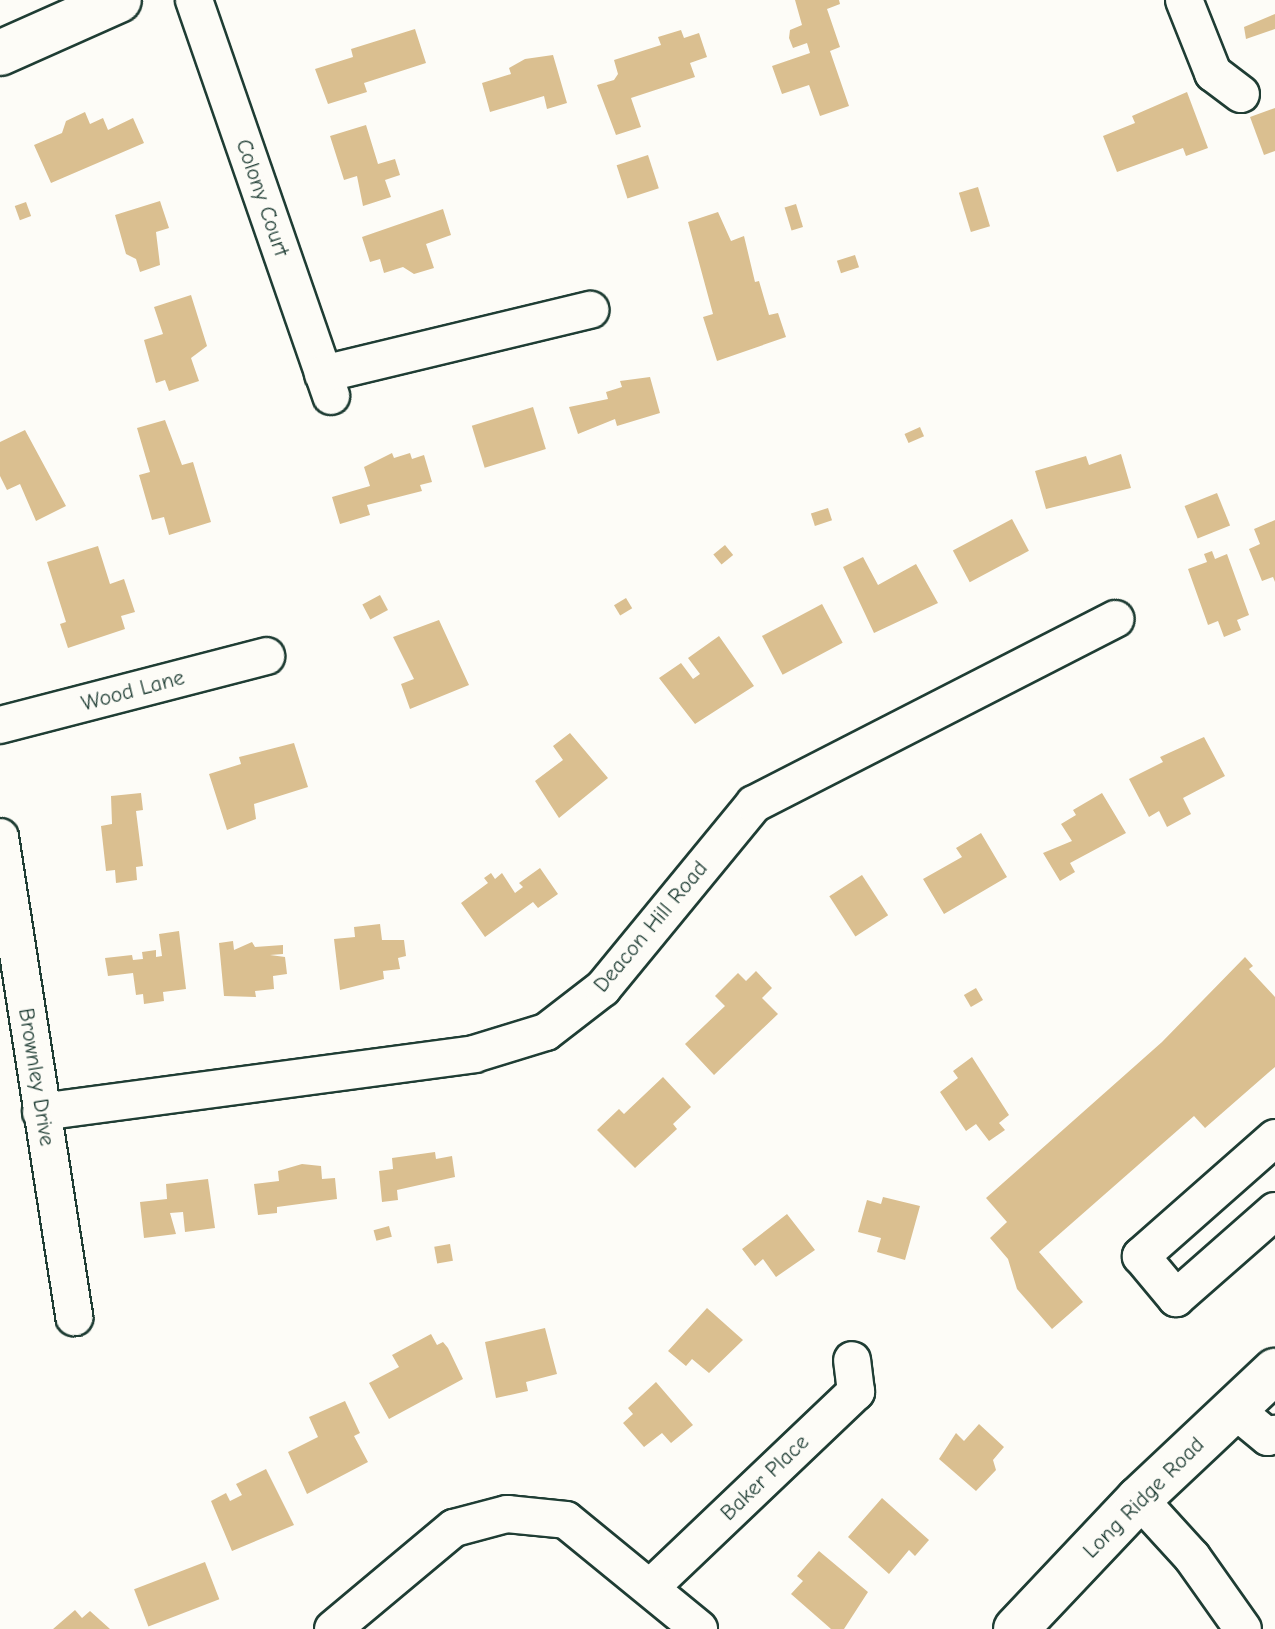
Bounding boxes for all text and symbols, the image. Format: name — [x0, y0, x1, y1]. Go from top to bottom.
street label: Colony Court — [230, 136, 294, 260]
street label: Wood Lane — [79, 665, 187, 717]
street label: Deacon Hill Road — [588, 856, 714, 998]
street label: Brownley Drive — [12, 1006, 60, 1148]
street label: Baker Place — [715, 1429, 815, 1527]
street label: Long Ridge Road — [1078, 1432, 1210, 1564]

